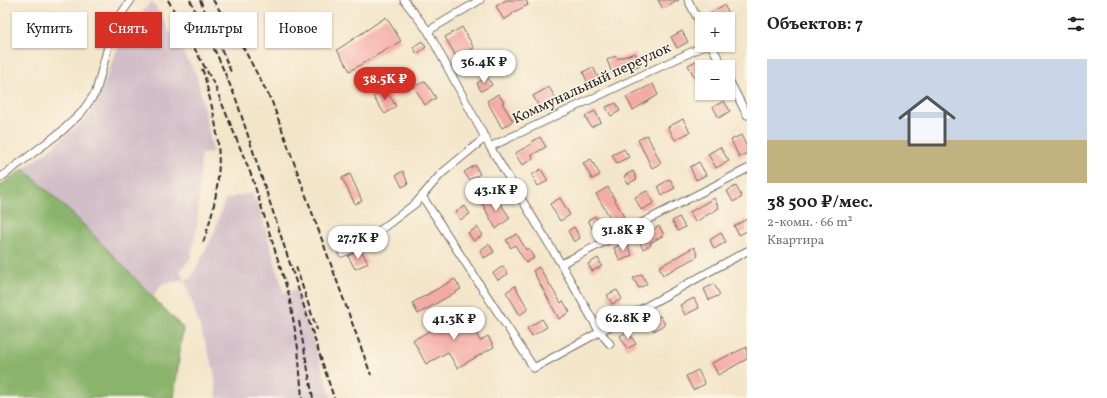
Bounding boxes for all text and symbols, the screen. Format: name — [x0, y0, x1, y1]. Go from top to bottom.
chip: Купить — [12, 12, 87, 48]
chip: Снять — [95, 12, 162, 48]
chip: Фильтры — [170, 12, 257, 48]
chip: Новое — [265, 12, 332, 48]
map controls — [695, 12, 735, 100]
button: + — [695, 12, 735, 52]
text: Объектов: 7 — [767, 13, 863, 36]
icon: filters — [1065, 13, 1087, 35]
street label: Коммунальный переулок — [509, 38, 675, 130]
pin: 36.4K ₽ — [447, 50, 521, 84]
text: 36.4K ₽ — [461, 54, 507, 72]
button: − — [695, 60, 735, 100]
pin: 38.5K ₽ — [348, 67, 422, 101]
text: 38.5K ₽ — [363, 71, 407, 89]
icon: home — [891, 85, 963, 157]
pin: 43.1K ₽ — [459, 178, 533, 212]
text: 43.1K ₽ — [474, 182, 518, 200]
text: 38 500 ₽/мес. — [767, 191, 873, 214]
text: 2-комн. · 66 m² — [767, 214, 853, 232]
pin: 31.8K ₽ — [586, 218, 660, 252]
text: 31.8K ₽ — [601, 222, 645, 240]
pin: 27.7K ₽ — [321, 226, 395, 260]
text: 27.7K ₽ — [337, 230, 379, 248]
text: Квартира — [767, 232, 824, 250]
pin: 62.8K ₽ — [591, 306, 665, 340]
pin: 41.3K ₽ — [417, 307, 491, 341]
text: 62.8K ₽ — [605, 310, 651, 328]
text: 41.3K ₽ — [432, 311, 476, 329]

